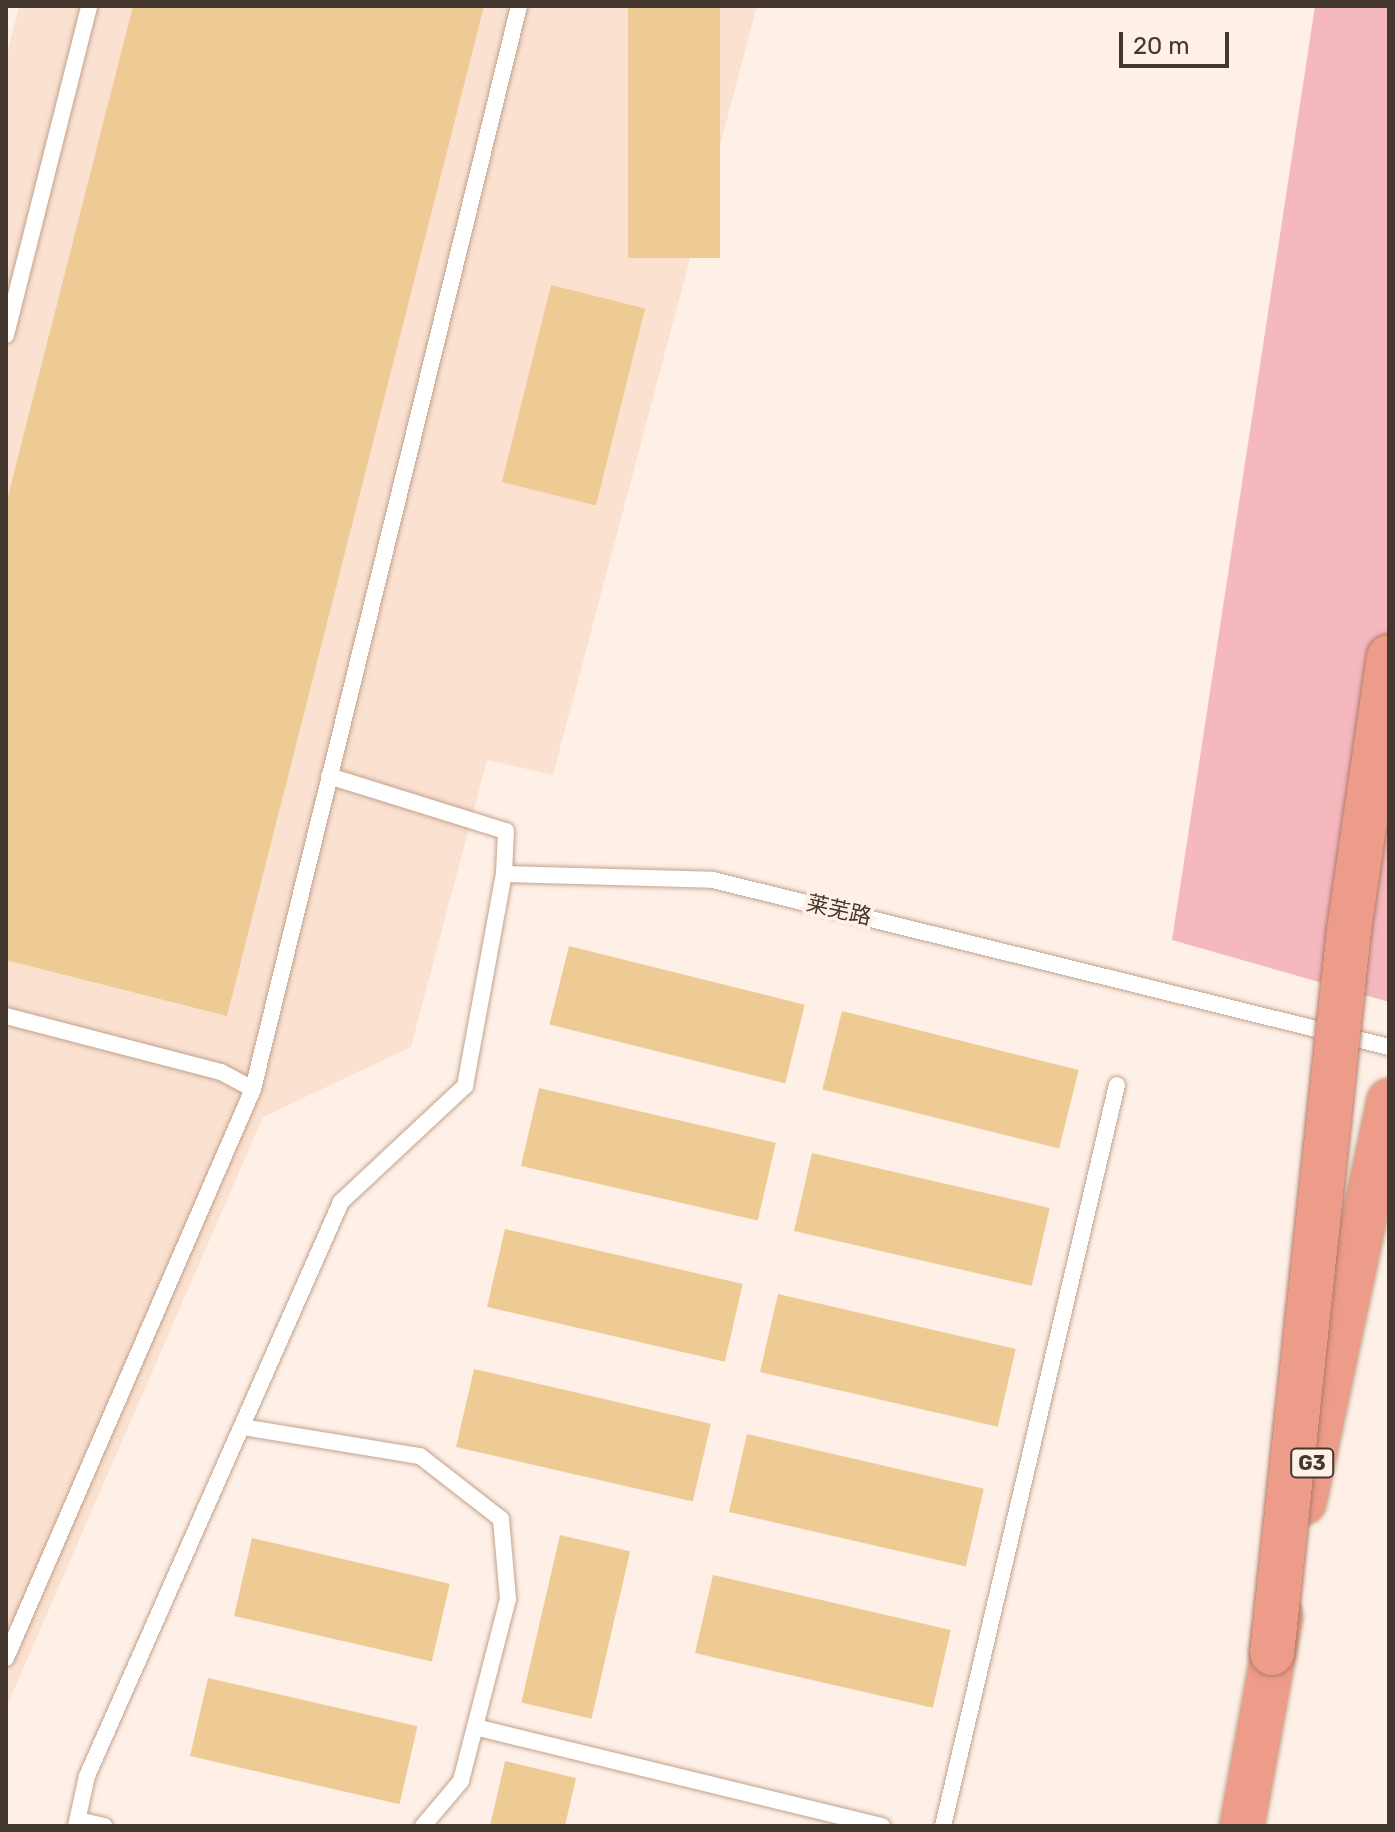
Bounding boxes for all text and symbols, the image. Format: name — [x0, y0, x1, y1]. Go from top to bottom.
scale bar — [1123, 16, 1233, 66]
text: 20 m — [1133, 32, 1190, 60]
street label: 莱芜路 — [804, 890, 874, 930]
road number: G3 — [1290, 1447, 1334, 1479]

